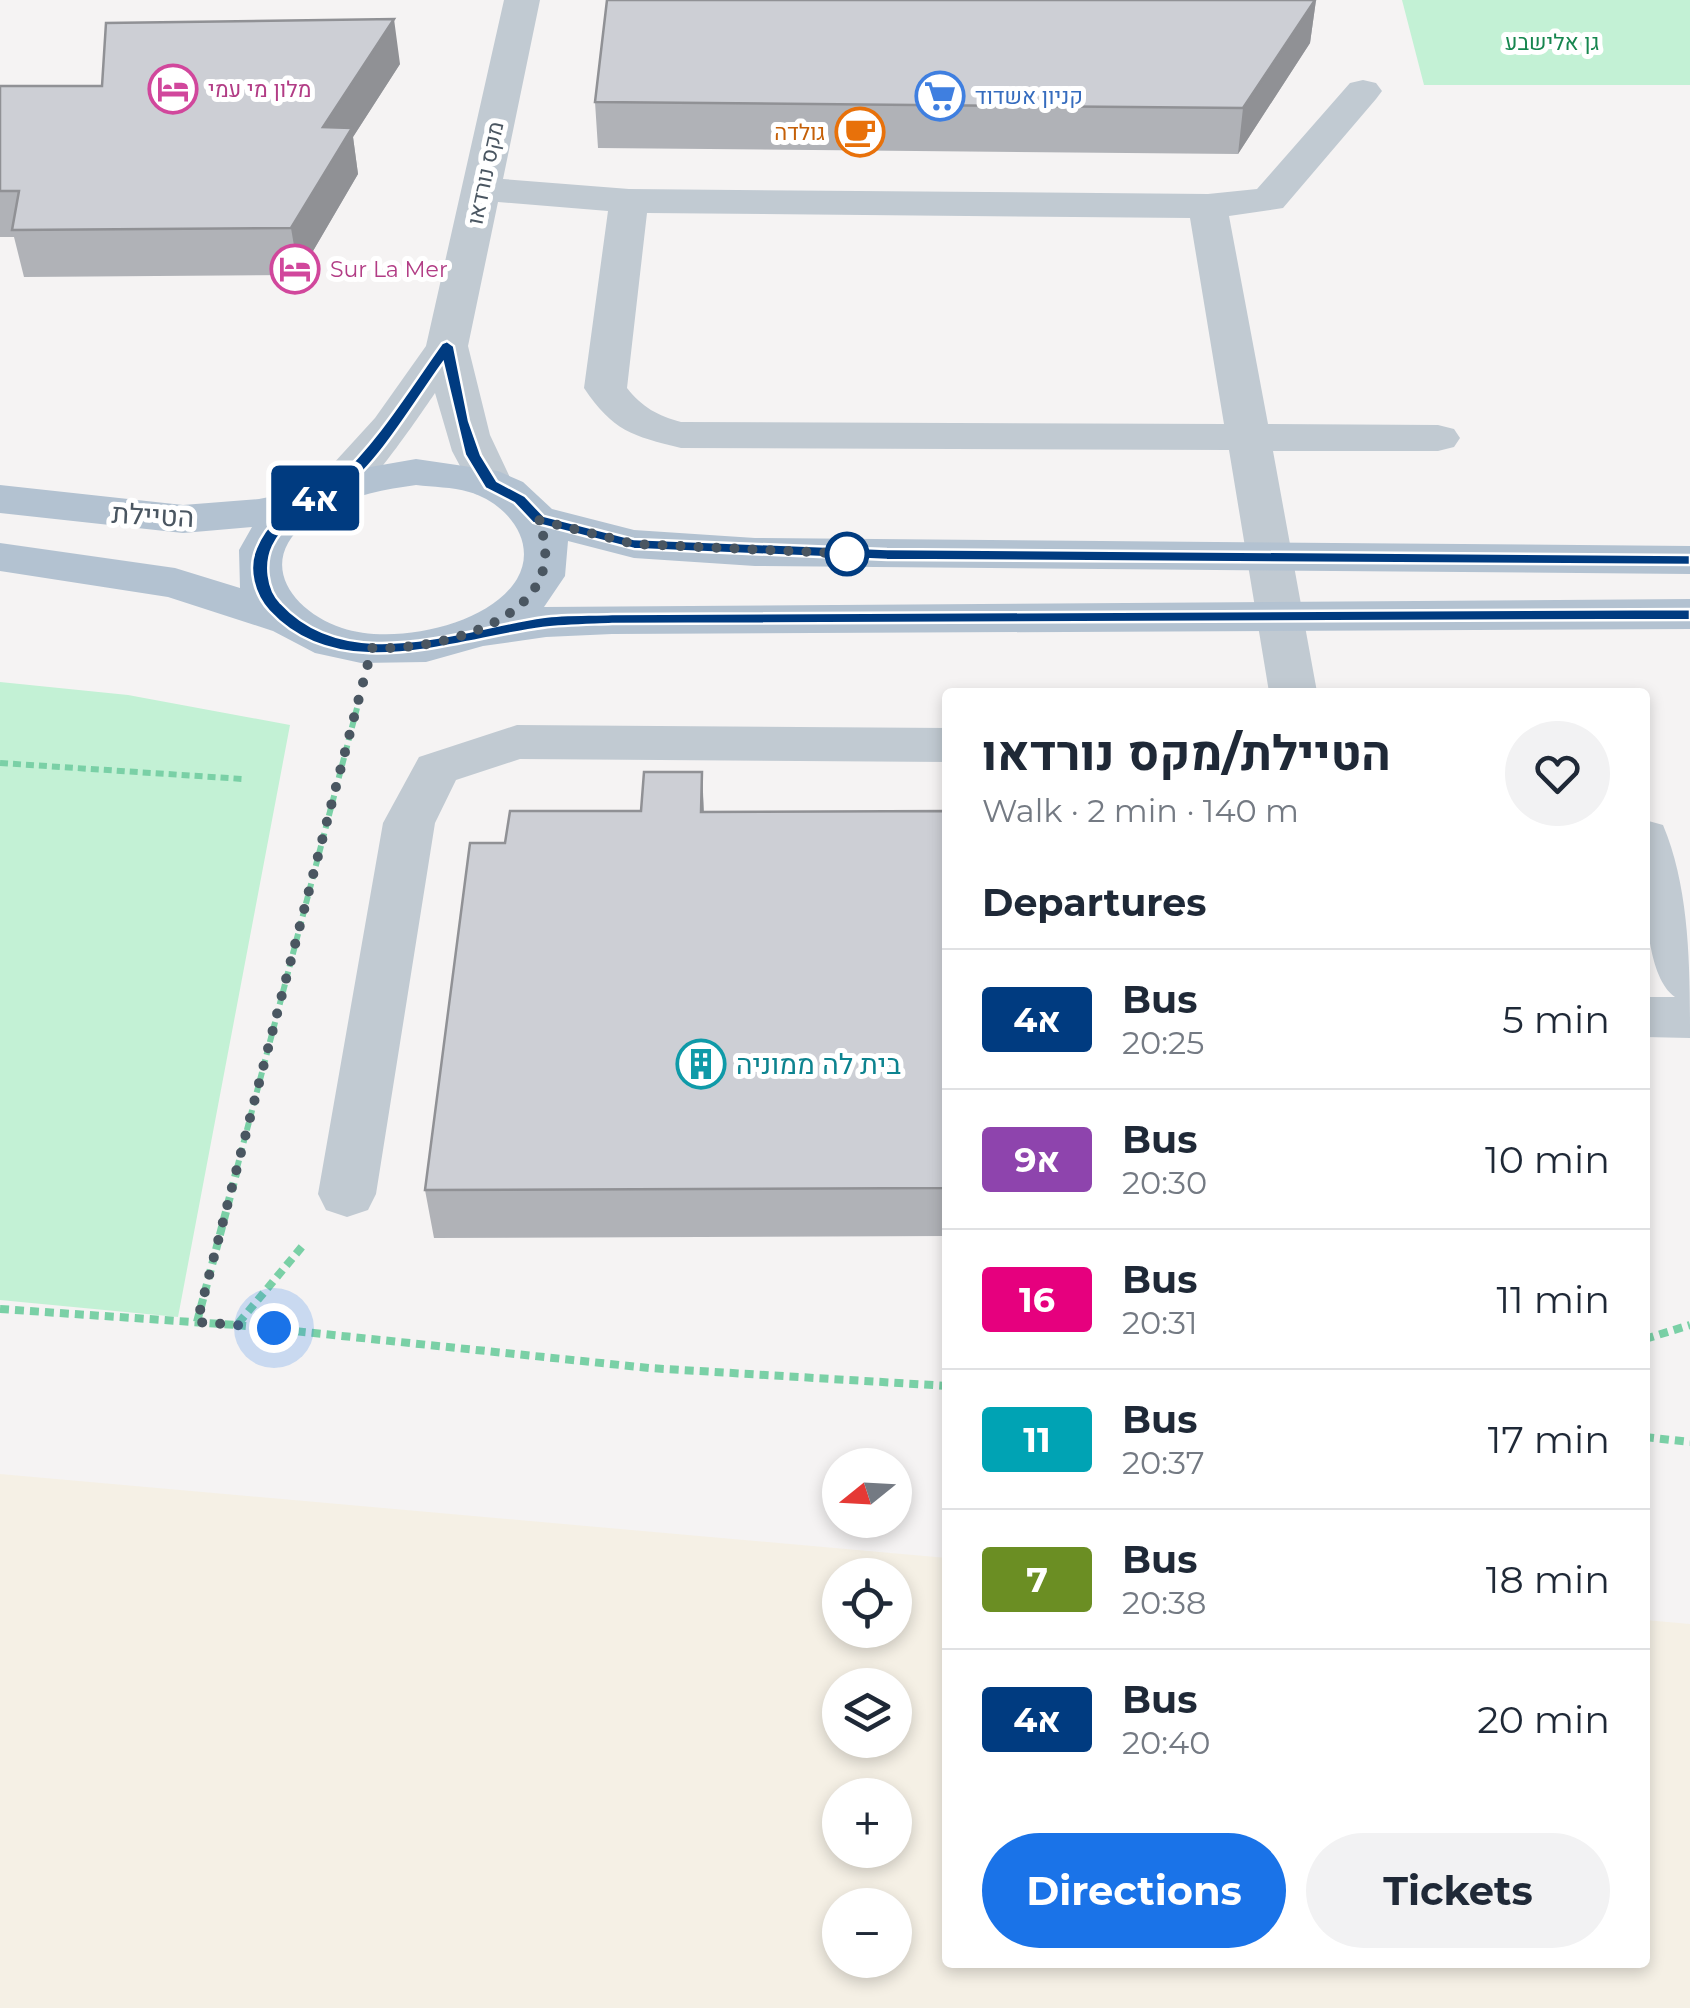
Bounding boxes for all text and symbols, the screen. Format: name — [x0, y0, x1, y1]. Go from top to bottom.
park label: גן אלישבע — [1505, 29, 1599, 56]
hotel icon: מלון מי עמי — [147, 63, 199, 115]
supermarket icon: קניון אשדוד — [914, 70, 966, 122]
place label: מלון מי עמי — [208, 76, 312, 103]
place label: קניון אשדוד — [975, 83, 1083, 110]
cafe icon: גולדה — [834, 106, 886, 158]
street label: מקס נורדאו — [461, 119, 510, 227]
place label: גולדה — [774, 119, 825, 146]
hotel icon: Sur La Mer — [269, 243, 321, 295]
place label: Sur La Mer — [330, 256, 448, 283]
line badge: 4א — [270, 466, 360, 530]
text: 4א — [291, 477, 339, 520]
street label: הטיילת — [111, 496, 195, 534]
unlabelled marker — [826, 533, 868, 575]
button: heart — [1505, 721, 1610, 826]
text: הטיילת/מקס נורדאו — [982, 724, 1391, 782]
text: Walk · 2 min · 140 m — [982, 791, 1299, 830]
text: Departures — [982, 879, 1206, 926]
text: Bus — [1122, 976, 1197, 1023]
text: 5 min — [1502, 996, 1610, 1043]
text: 4א — [1013, 998, 1061, 1041]
text: 20:25 — [1122, 1023, 1204, 1062]
building icon: בית לה ממוניה — [675, 1038, 727, 1090]
place label: בית לה ממוניה — [736, 1047, 901, 1081]
text: Bus — [1122, 1116, 1197, 1163]
text: 10 min — [1485, 1136, 1610, 1183]
text: 9א — [1014, 1138, 1060, 1181]
text: 20:30 — [1122, 1163, 1207, 1202]
text: Bus — [1122, 1256, 1197, 1303]
text: 11 min — [1496, 1276, 1610, 1323]
text: 16 — [1019, 1278, 1055, 1321]
your location — [249, 1303, 299, 1353]
text: 20:31 — [1122, 1303, 1198, 1342]
text: Bus — [1122, 1396, 1197, 1443]
text: 17 min — [1488, 1416, 1610, 1463]
text: 11 — [1023, 1418, 1051, 1461]
text: 20:37 — [1122, 1443, 1205, 1482]
north arrow — [822, 1448, 912, 1538]
map controls — [822, 1448, 912, 1978]
text: Bus — [1122, 1536, 1197, 1583]
text: 18 min — [1486, 1556, 1610, 1603]
button: locate — [822, 1558, 912, 1648]
text: 7 — [1026, 1558, 1048, 1601]
text: 20:38 — [1122, 1583, 1207, 1622]
button: layers — [822, 1668, 912, 1758]
text: Bus — [1122, 1676, 1197, 1723]
text: 20 min — [1477, 1696, 1610, 1743]
text: 4א — [1013, 1698, 1061, 1741]
text: 20:40 — [1122, 1723, 1210, 1762]
button: + — [822, 1778, 912, 1868]
button: Directions — [982, 1833, 1286, 1948]
button: Tickets — [1306, 1833, 1610, 1948]
button: − — [822, 1888, 912, 1978]

